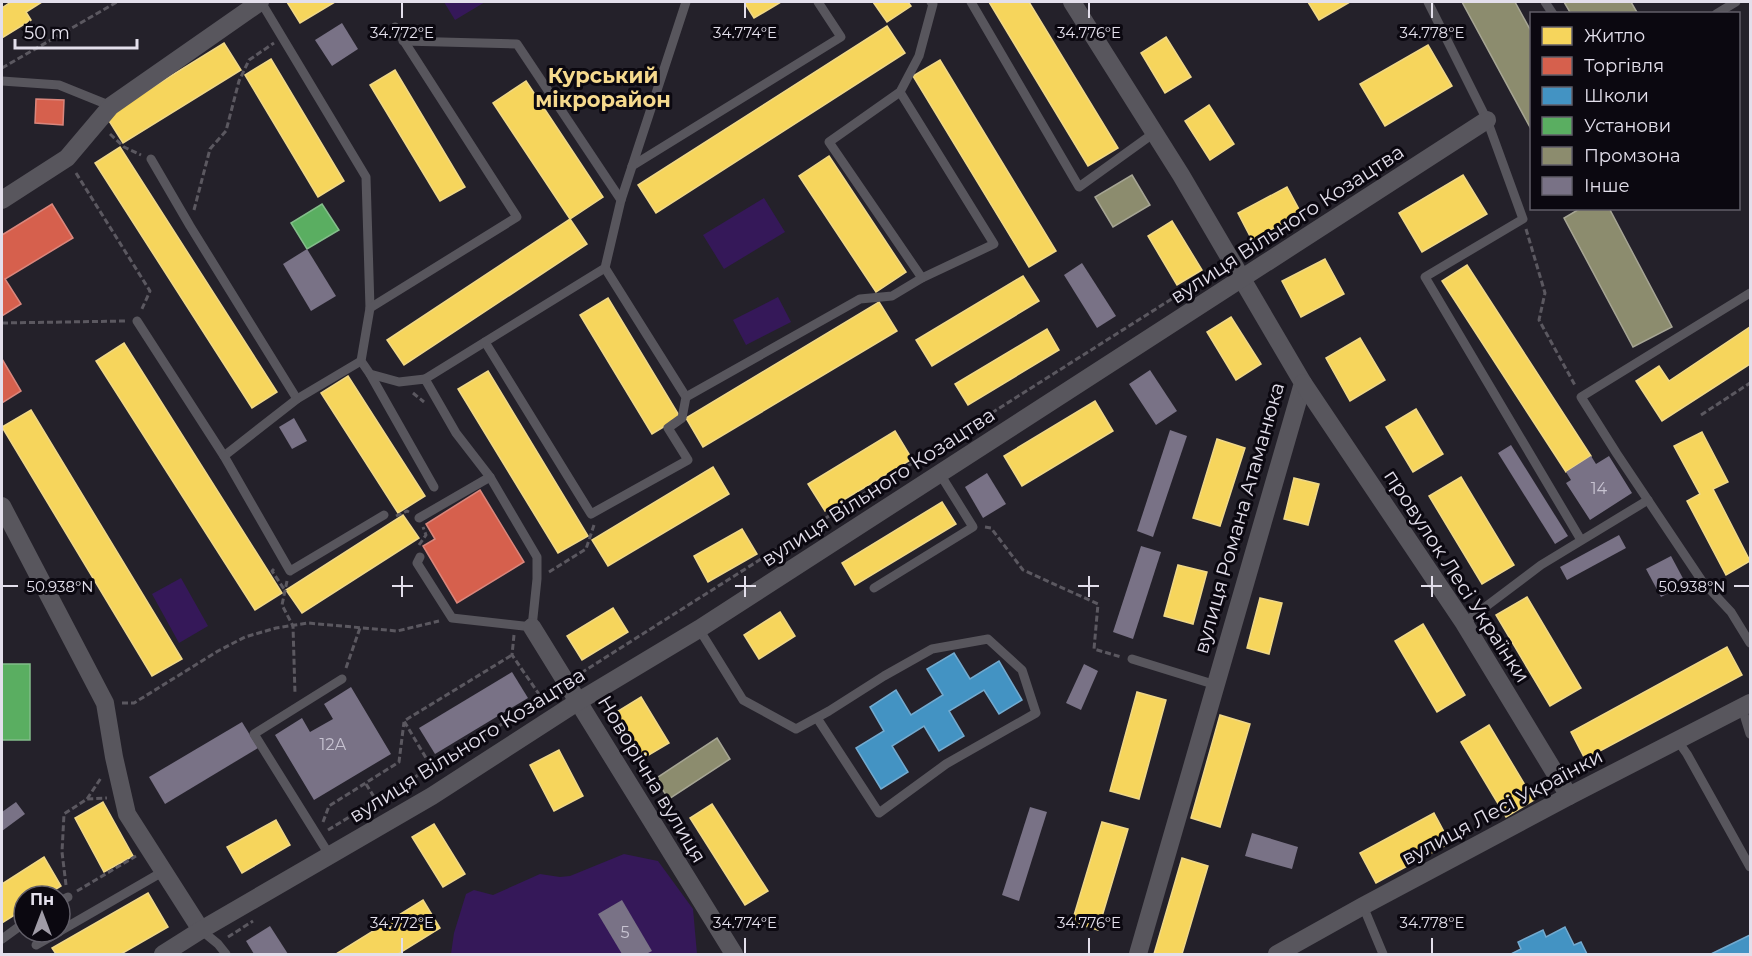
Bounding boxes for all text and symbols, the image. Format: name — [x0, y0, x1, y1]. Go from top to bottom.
scale bar — [15, 12, 136, 50]
legend — [1530, 12, 1740, 210]
text: 50 m — [24, 22, 70, 44]
text: 34.772°E — [370, 23, 434, 42]
text: 34.774°E — [713, 23, 777, 42]
text: 34.776°E — [1057, 23, 1121, 42]
text: 34.778°E — [1400, 23, 1464, 42]
text: Житло — [1584, 25, 1645, 47]
text: Торгівля — [1584, 55, 1664, 77]
district label: Курський мікрорайон — [535, 63, 671, 112]
text: Школи — [1584, 85, 1649, 107]
text: Установи — [1584, 115, 1671, 137]
street label: вулиця Вільного Козацтва — [1166, 140, 1408, 308]
text: Промзона — [1584, 145, 1681, 167]
text: Інше — [1584, 175, 1630, 197]
street label: вулиця Романа Атаманюка — [1189, 380, 1289, 656]
street label: вулиця Вільного Козацтва — [757, 403, 999, 571]
street label: провулок Лесі Українки — [1379, 465, 1535, 687]
house number: 14 — [1591, 479, 1608, 498]
text: 50.938°N — [27, 577, 93, 596]
text: 50.938°N — [1659, 577, 1725, 596]
street label: вулиця Вільного Козацтва — [345, 662, 589, 828]
street label: Новорічна вулиця — [593, 691, 711, 867]
house number: 12А — [320, 735, 346, 754]
street label: вулиця Лесі Українки — [1397, 744, 1607, 870]
north arrow — [12, 884, 72, 944]
text: Пн — [30, 890, 54, 909]
text: 34.772°E — [370, 913, 434, 932]
text: 34.774°E — [713, 913, 777, 932]
text: 34.776°E — [1057, 913, 1121, 932]
text: 34.778°E — [1400, 913, 1464, 932]
house number: 5 — [620, 923, 630, 942]

